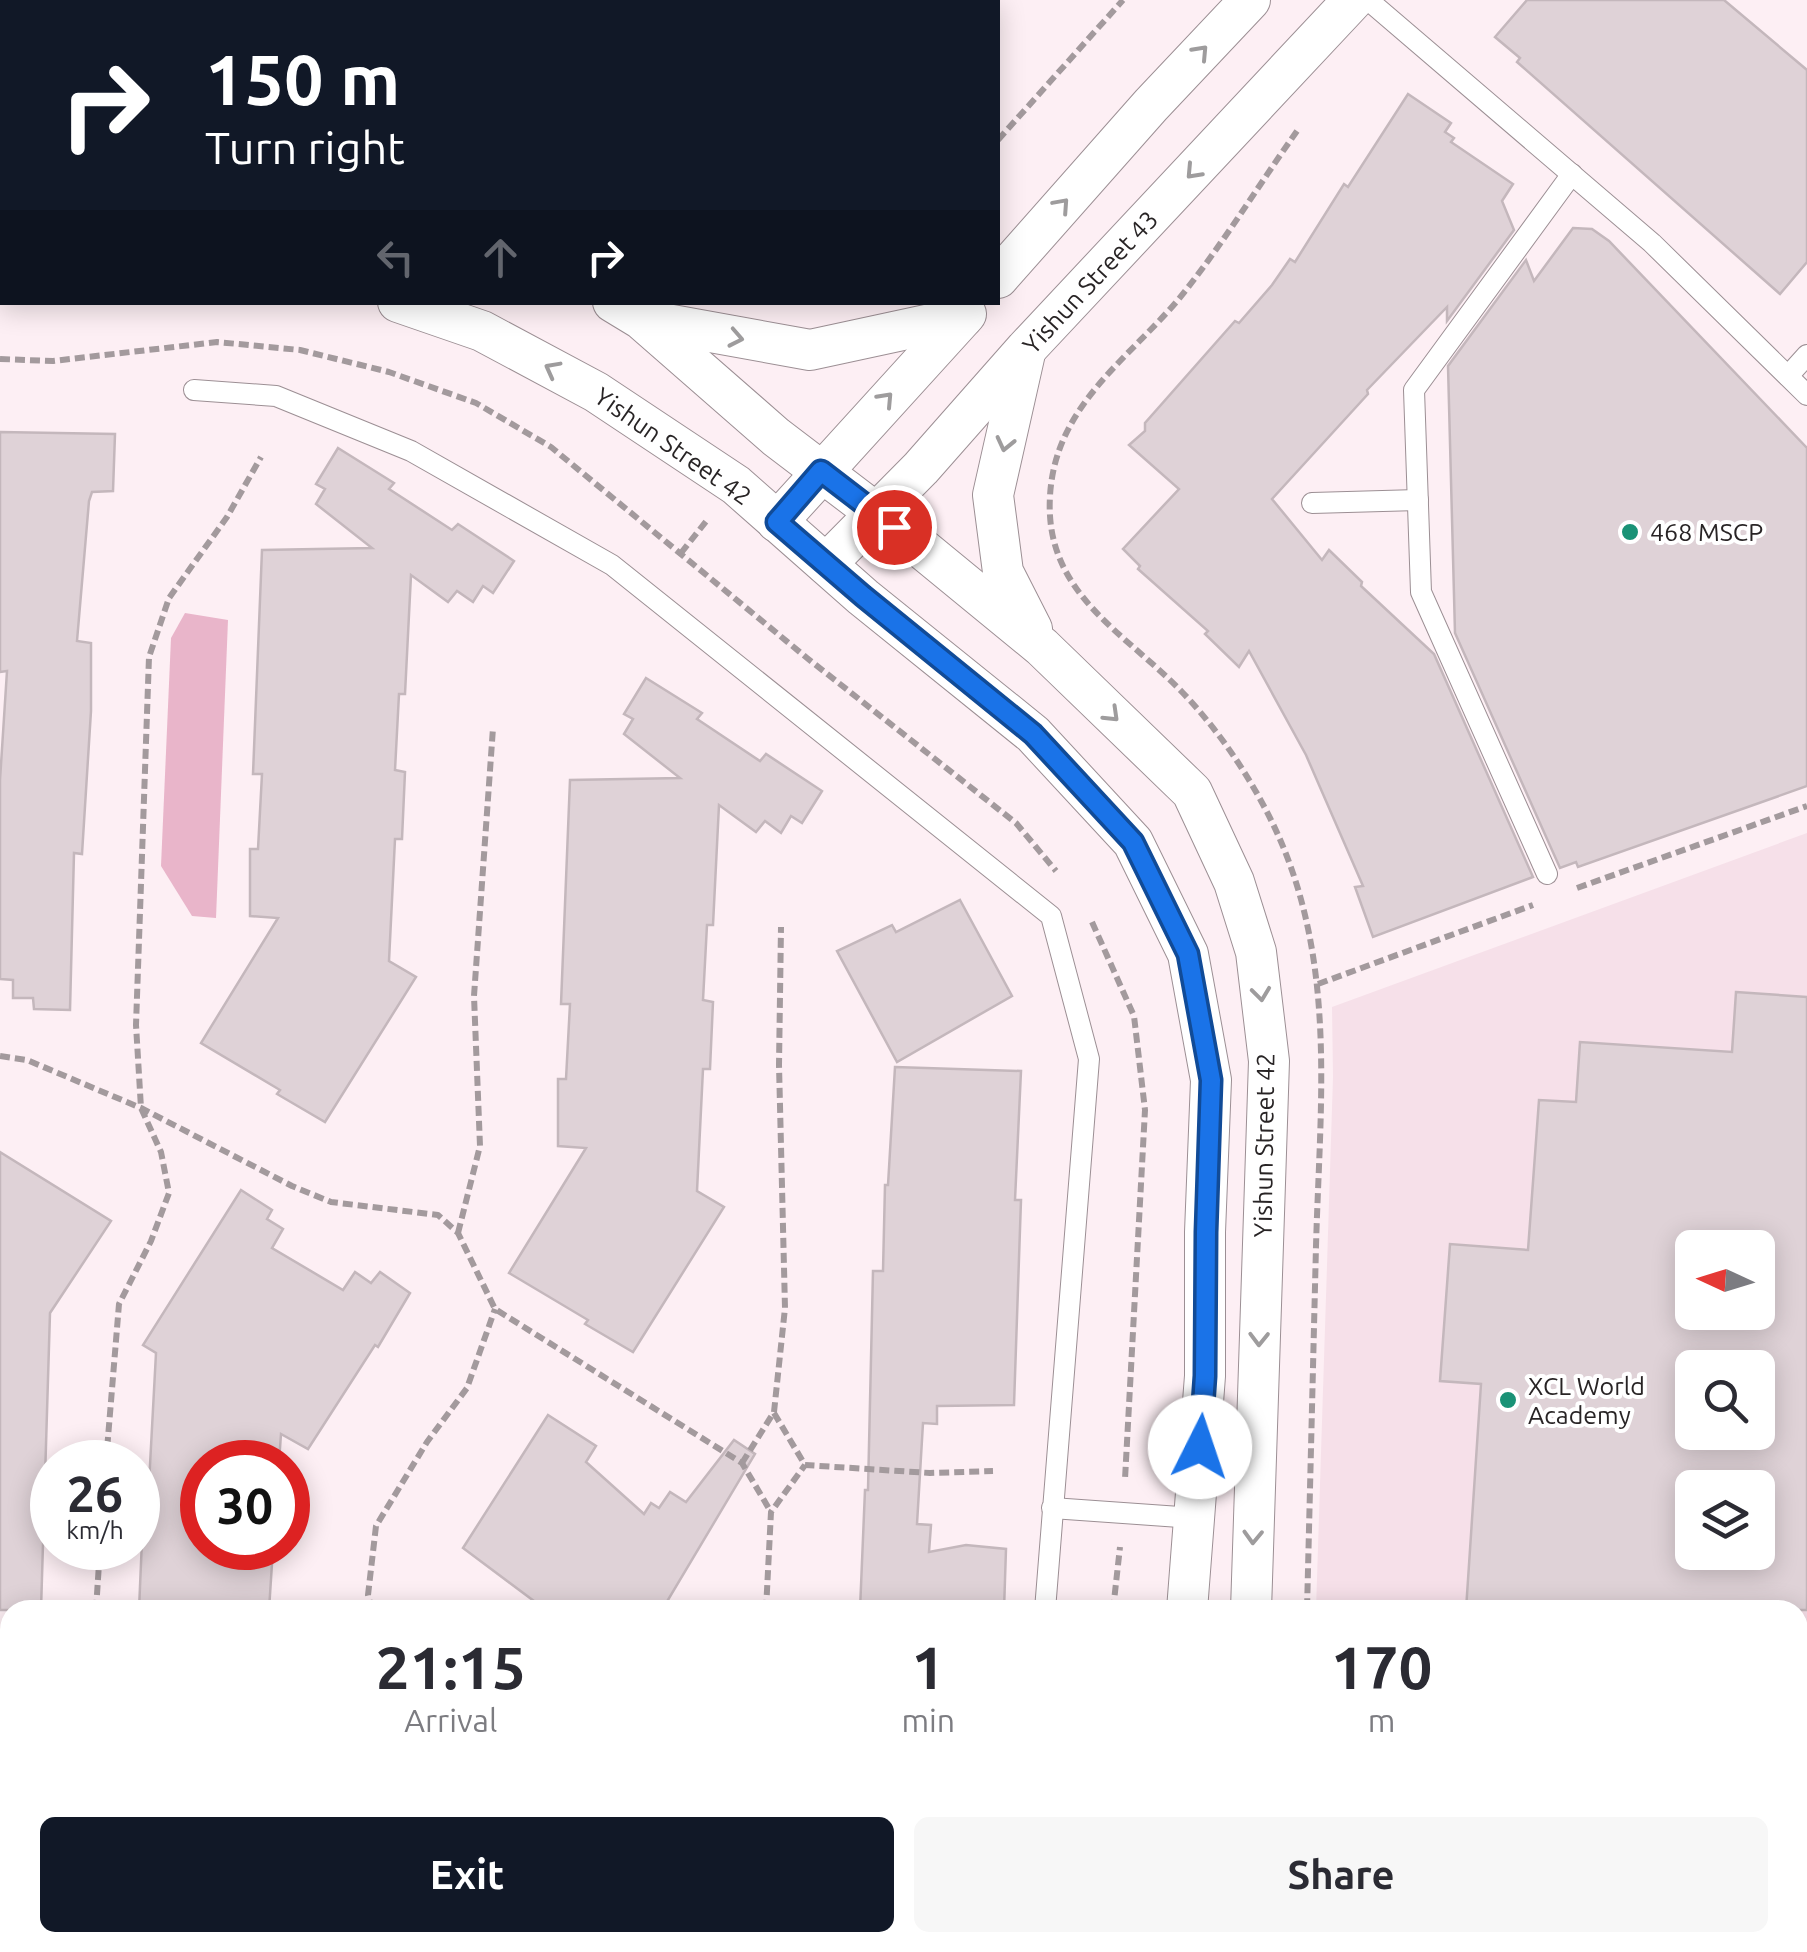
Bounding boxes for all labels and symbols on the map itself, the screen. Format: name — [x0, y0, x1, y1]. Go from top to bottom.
one-way arrow — [1189, 46, 1207, 64]
one-way arrow — [1187, 160, 1205, 179]
one-way arrow — [1051, 198, 1069, 217]
street label: Yishun Street 43 — [1017, 205, 1163, 359]
one-way arrow — [727, 326, 744, 347]
one-way arrow — [545, 362, 563, 381]
street label: Yishun Street 42 — [589, 382, 757, 510]
one-way arrow — [875, 392, 893, 411]
one-way arrow — [996, 435, 1017, 452]
pin — [852, 485, 937, 570]
place label: 468 MSCP — [1650, 518, 1763, 546]
marker: 468 MSCP — [1619, 521, 1641, 543]
one-way arrow — [1101, 703, 1119, 721]
one-way arrow — [1250, 986, 1271, 1002]
street label: Yishun Street 42 — [1248, 1052, 1280, 1238]
north arrow — [1675, 1230, 1775, 1330]
one-way arrow — [1249, 1331, 1270, 1347]
place label: XCL World Academy — [1528, 1372, 1645, 1429]
marker: XCL World Academy — [1497, 1389, 1519, 1411]
position arrow — [1148, 1395, 1252, 1499]
speed limit sign: 30 — [180, 1440, 310, 1570]
one-way arrow — [1243, 1530, 1264, 1546]

